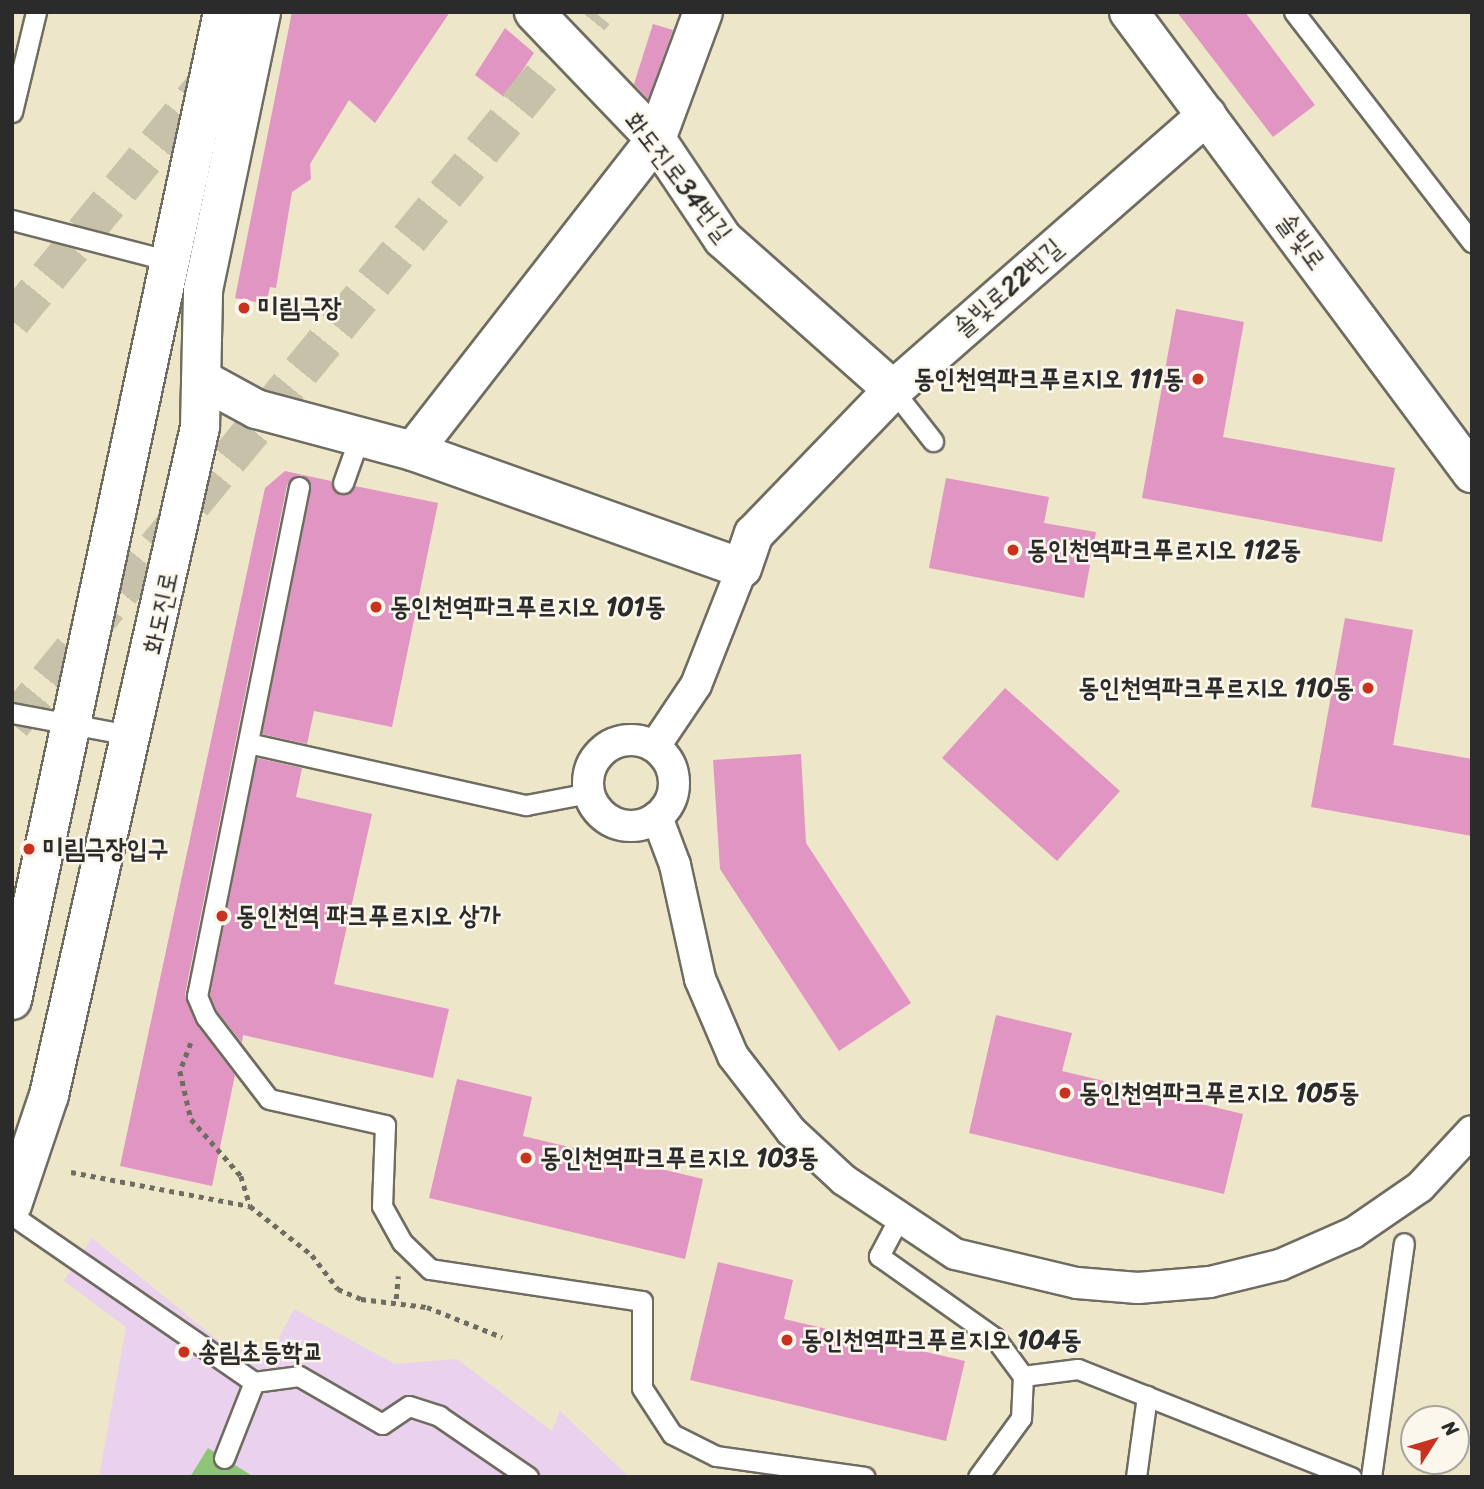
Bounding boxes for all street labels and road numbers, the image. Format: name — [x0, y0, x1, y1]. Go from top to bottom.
street label: 화도진로34번길 — [618, 106, 738, 248]
street label: 솔빛로 — [1270, 207, 1332, 277]
street label: 솔빛로22번길 — [947, 232, 1069, 344]
street label: 화도진로 — [137, 569, 185, 657]

